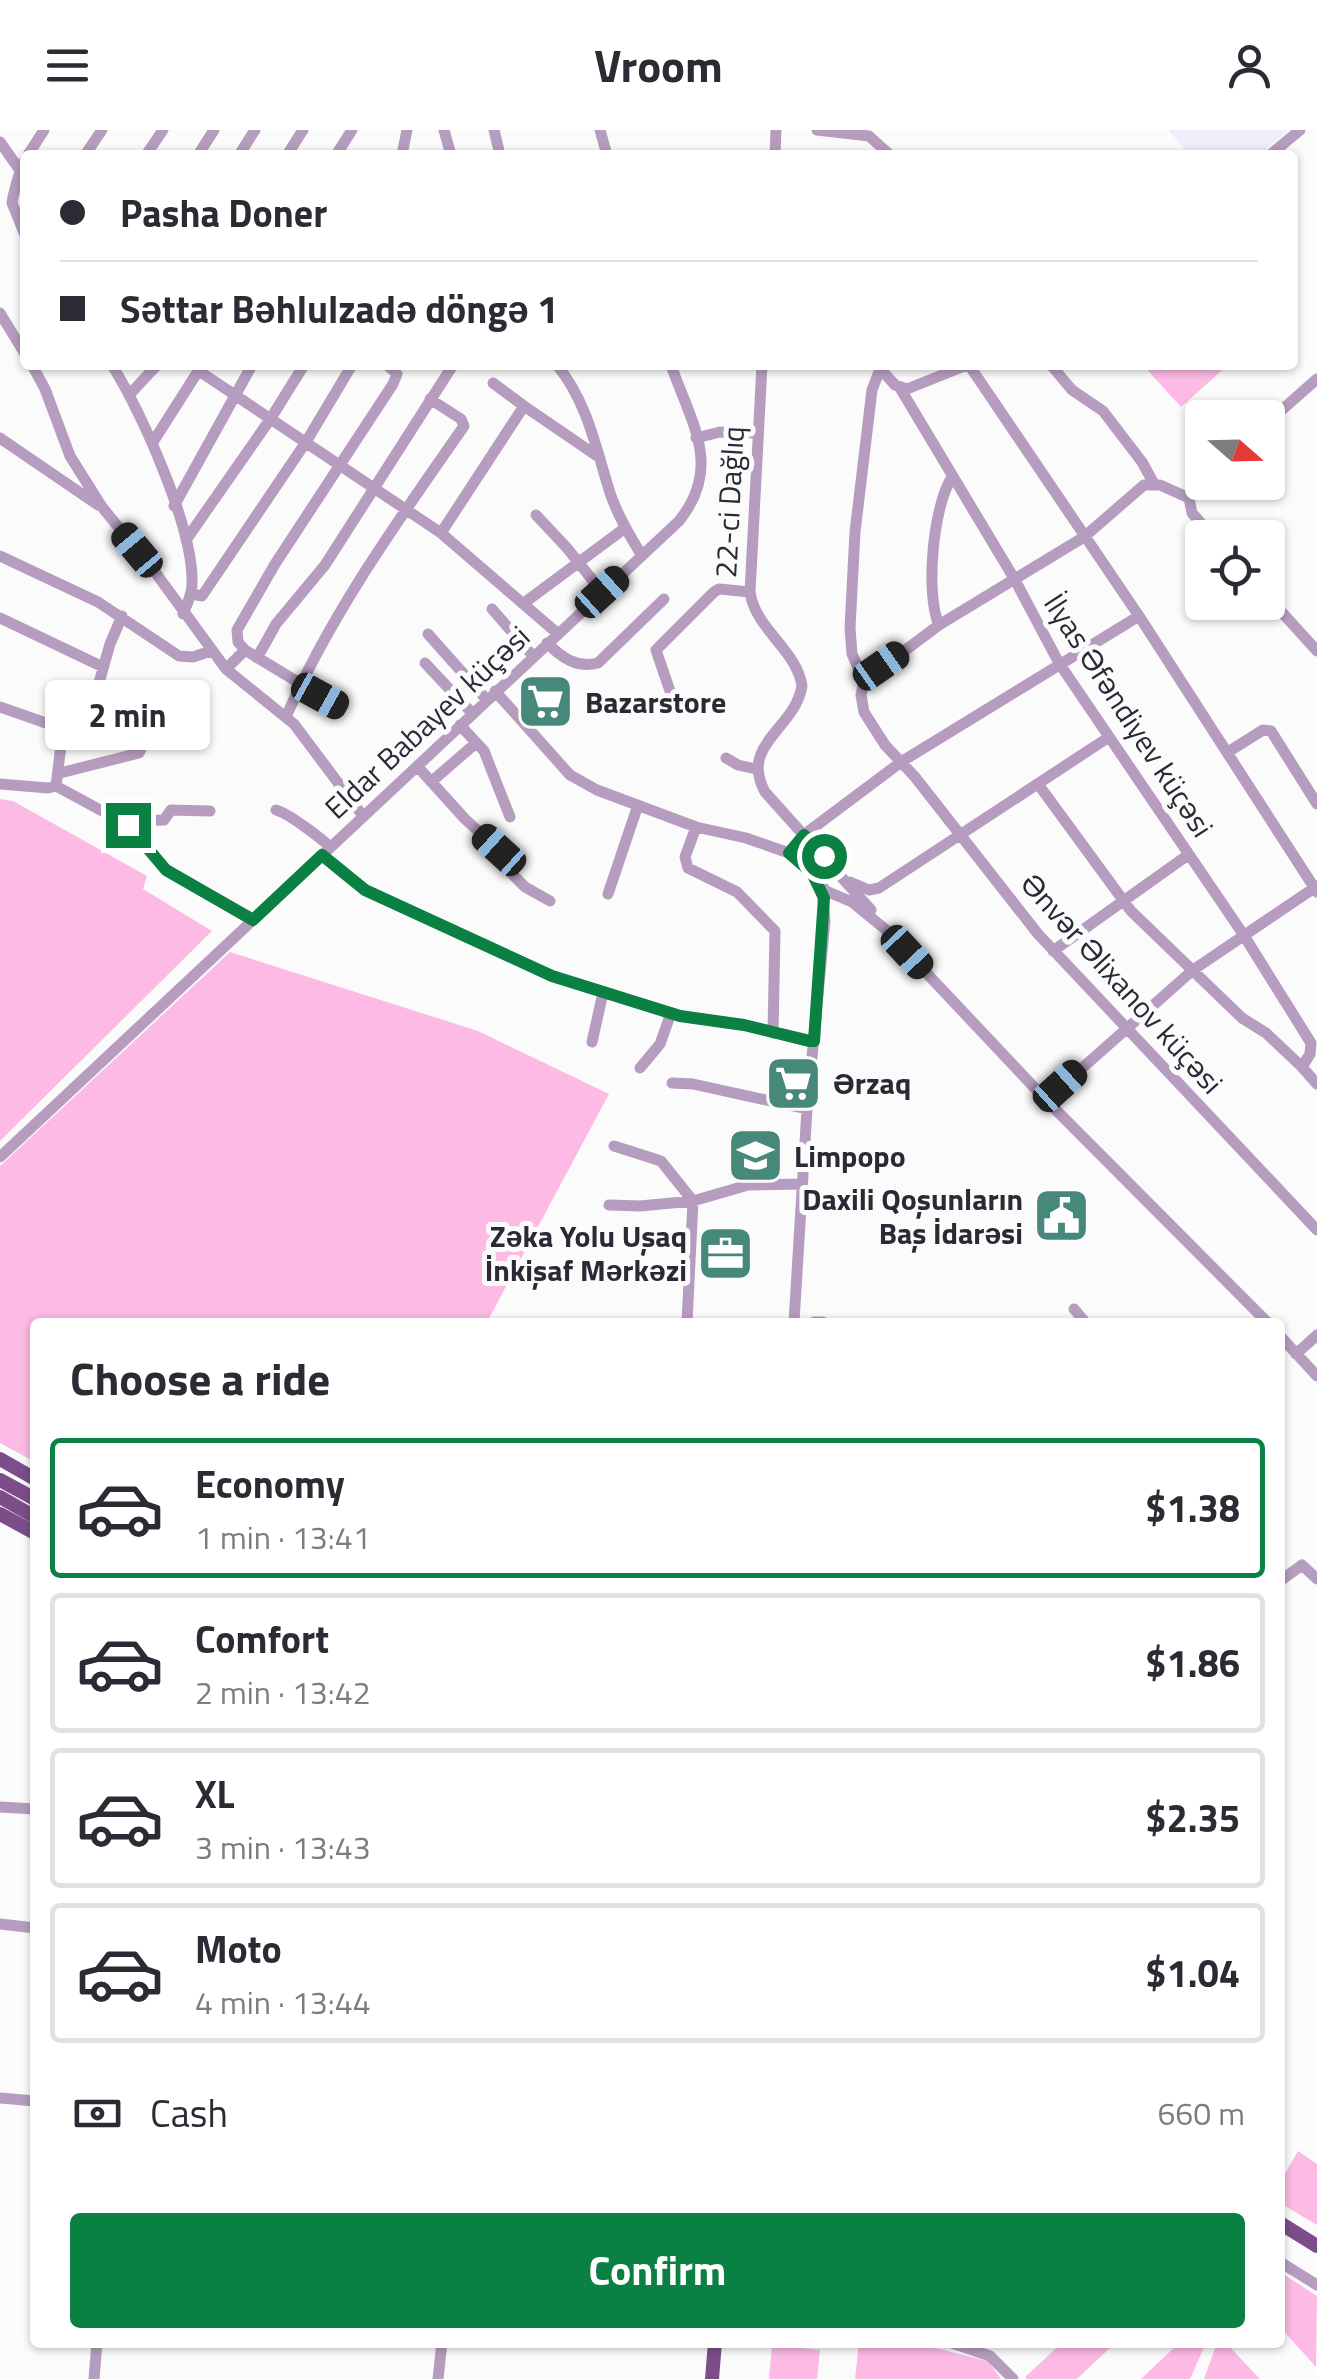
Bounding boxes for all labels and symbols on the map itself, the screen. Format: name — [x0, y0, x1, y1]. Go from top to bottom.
north arrow — [1185, 400, 1285, 500]
street label: 22-ci Dağlıq — [702, 425, 756, 579]
car — [106, 517, 168, 583]
car — [570, 561, 634, 623]
street label: İlyas Əfəndiyev küçəsi — [1033, 584, 1225, 846]
street label: Eldar Babayev küçəsi — [314, 614, 540, 830]
car — [848, 637, 914, 695]
car — [286, 668, 354, 724]
supermarket icon: Bazarstore — [516, 672, 576, 732]
place label: Bazarstore — [585, 679, 726, 725]
callout: 2 min — [46, 680, 210, 750]
route end — [106, 803, 151, 848]
car — [467, 819, 531, 881]
route start — [802, 834, 847, 879]
street label: Ənvər Əlixanov küçəsi — [1010, 862, 1234, 1104]
car — [876, 920, 938, 984]
supermarket icon: Ərzaq — [764, 1053, 824, 1113]
car — [1028, 1055, 1092, 1117]
place label: Ərzaq — [833, 1060, 911, 1106]
school or university icon: Limpopo — [725, 1126, 785, 1186]
place label: Limpopo — [794, 1133, 906, 1179]
place label: Daxili Qoşunların Baş İdarəsi — [802, 1176, 1023, 1256]
public building icon: Daxili Qoşunların Baş İdarəsi — [1032, 1186, 1092, 1246]
place label: Zəka Yolu Uşaq İnkişaf Mərkəzi — [485, 1213, 687, 1293]
office icon: Zəka Yolu Uşaq İnkişaf Mərkəzi — [696, 1223, 756, 1283]

